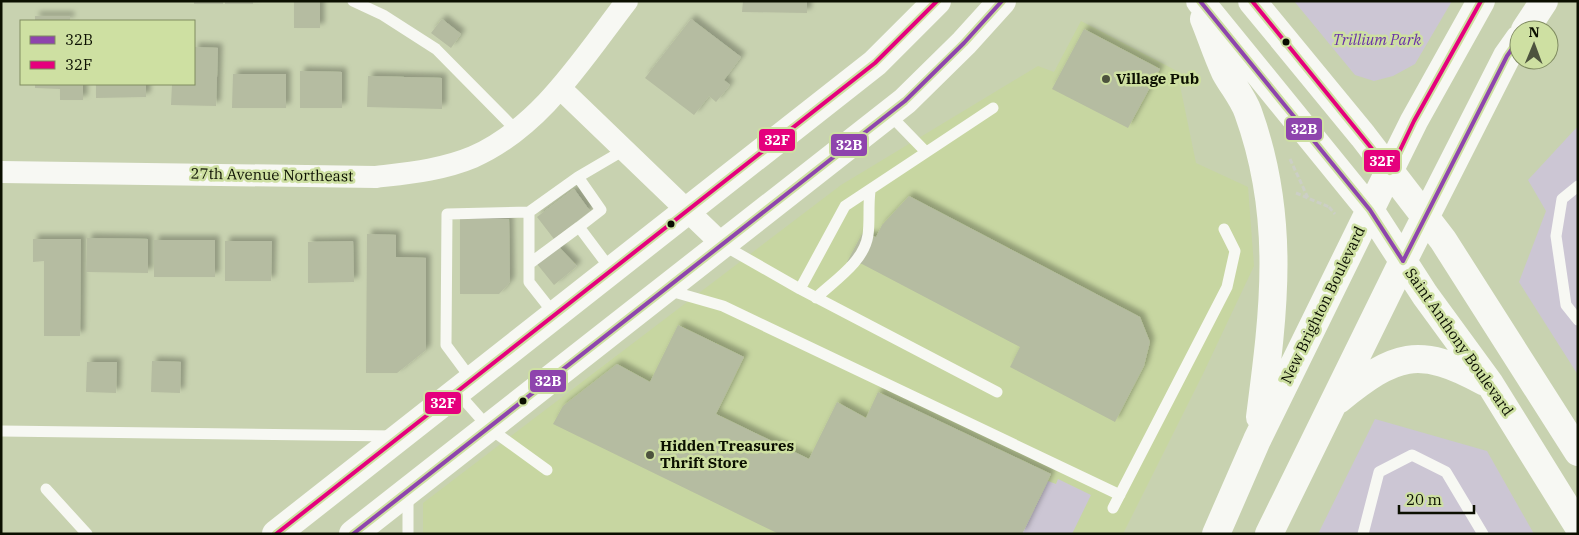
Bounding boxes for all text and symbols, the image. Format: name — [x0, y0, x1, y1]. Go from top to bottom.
legend — [20, 20, 195, 85]
north arrow — [1509, 20, 1559, 70]
text: N — [1529, 23, 1540, 41]
text: 32B — [65, 30, 93, 49]
park label: Trillium Park — [1333, 30, 1421, 49]
unlabelled marker — [1281, 37, 1291, 47]
text: 32F — [65, 55, 92, 74]
place label: Village Pub — [1116, 69, 1199, 88]
marker: Village Pub — [1100, 73, 1112, 85]
line badge: 32B — [1285, 117, 1323, 141]
text: 32B — [1291, 120, 1317, 138]
line badge: 32F — [758, 128, 796, 152]
text: 32F — [764, 131, 790, 149]
line badge: 32B — [830, 133, 868, 157]
text: 32B — [836, 136, 862, 154]
line badge: 32F — [1363, 149, 1401, 173]
text: 32F — [1369, 152, 1395, 170]
street label: 27th Avenue Northeast — [190, 164, 354, 185]
unlabelled marker — [666, 219, 676, 229]
street label: New Brighton Boulevard — [1276, 223, 1369, 387]
street label: Saint Anthony Boulevard — [1401, 264, 1518, 419]
line badge: 32B — [529, 369, 567, 393]
text: 32B — [535, 372, 561, 390]
line badge: 32F — [424, 391, 462, 415]
text: 32F — [430, 394, 456, 412]
unlabelled marker — [518, 396, 528, 406]
place label: Hidden Treasures Thrift Store — [660, 436, 794, 472]
marker: Hidden Treasures Thrift Store — [644, 449, 656, 461]
scale bar — [1399, 482, 1474, 514]
text: 20 m — [1406, 490, 1442, 509]

